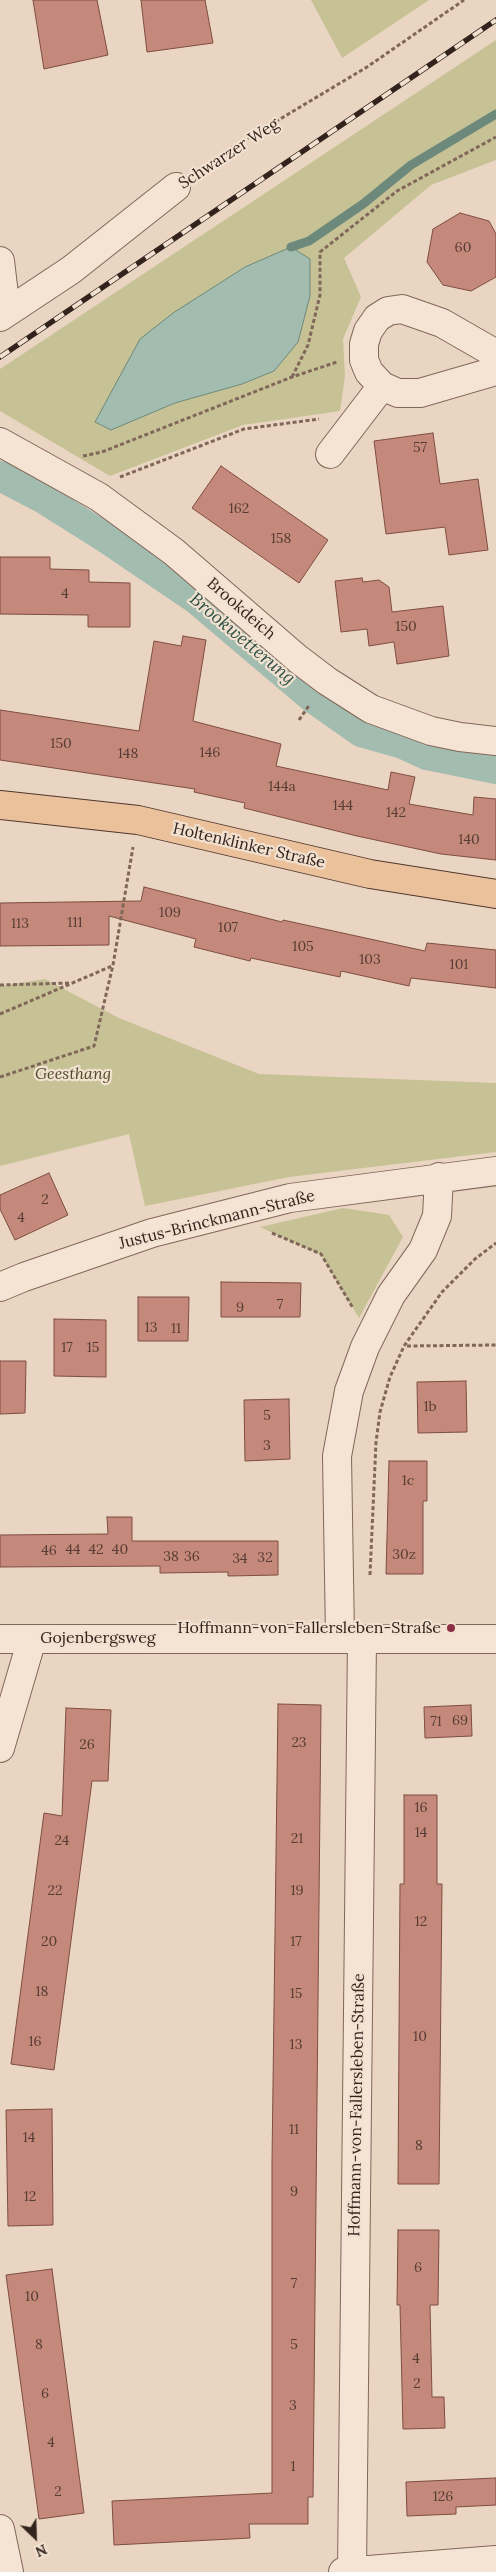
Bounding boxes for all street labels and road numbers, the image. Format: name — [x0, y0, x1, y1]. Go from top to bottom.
street label: Schwarzer Weg — [175, 114, 283, 194]
street label: Brookdeich — [203, 574, 279, 644]
street label: Holtenklinker Straße — [171, 819, 327, 873]
street label: Justus-Brinckmann-Straße — [117, 1186, 317, 1254]
street label: Gojenbergsweg — [40, 1628, 156, 1648]
street label: Hoffmann-von-Fallersleben-Straße — [345, 1973, 369, 2237]

